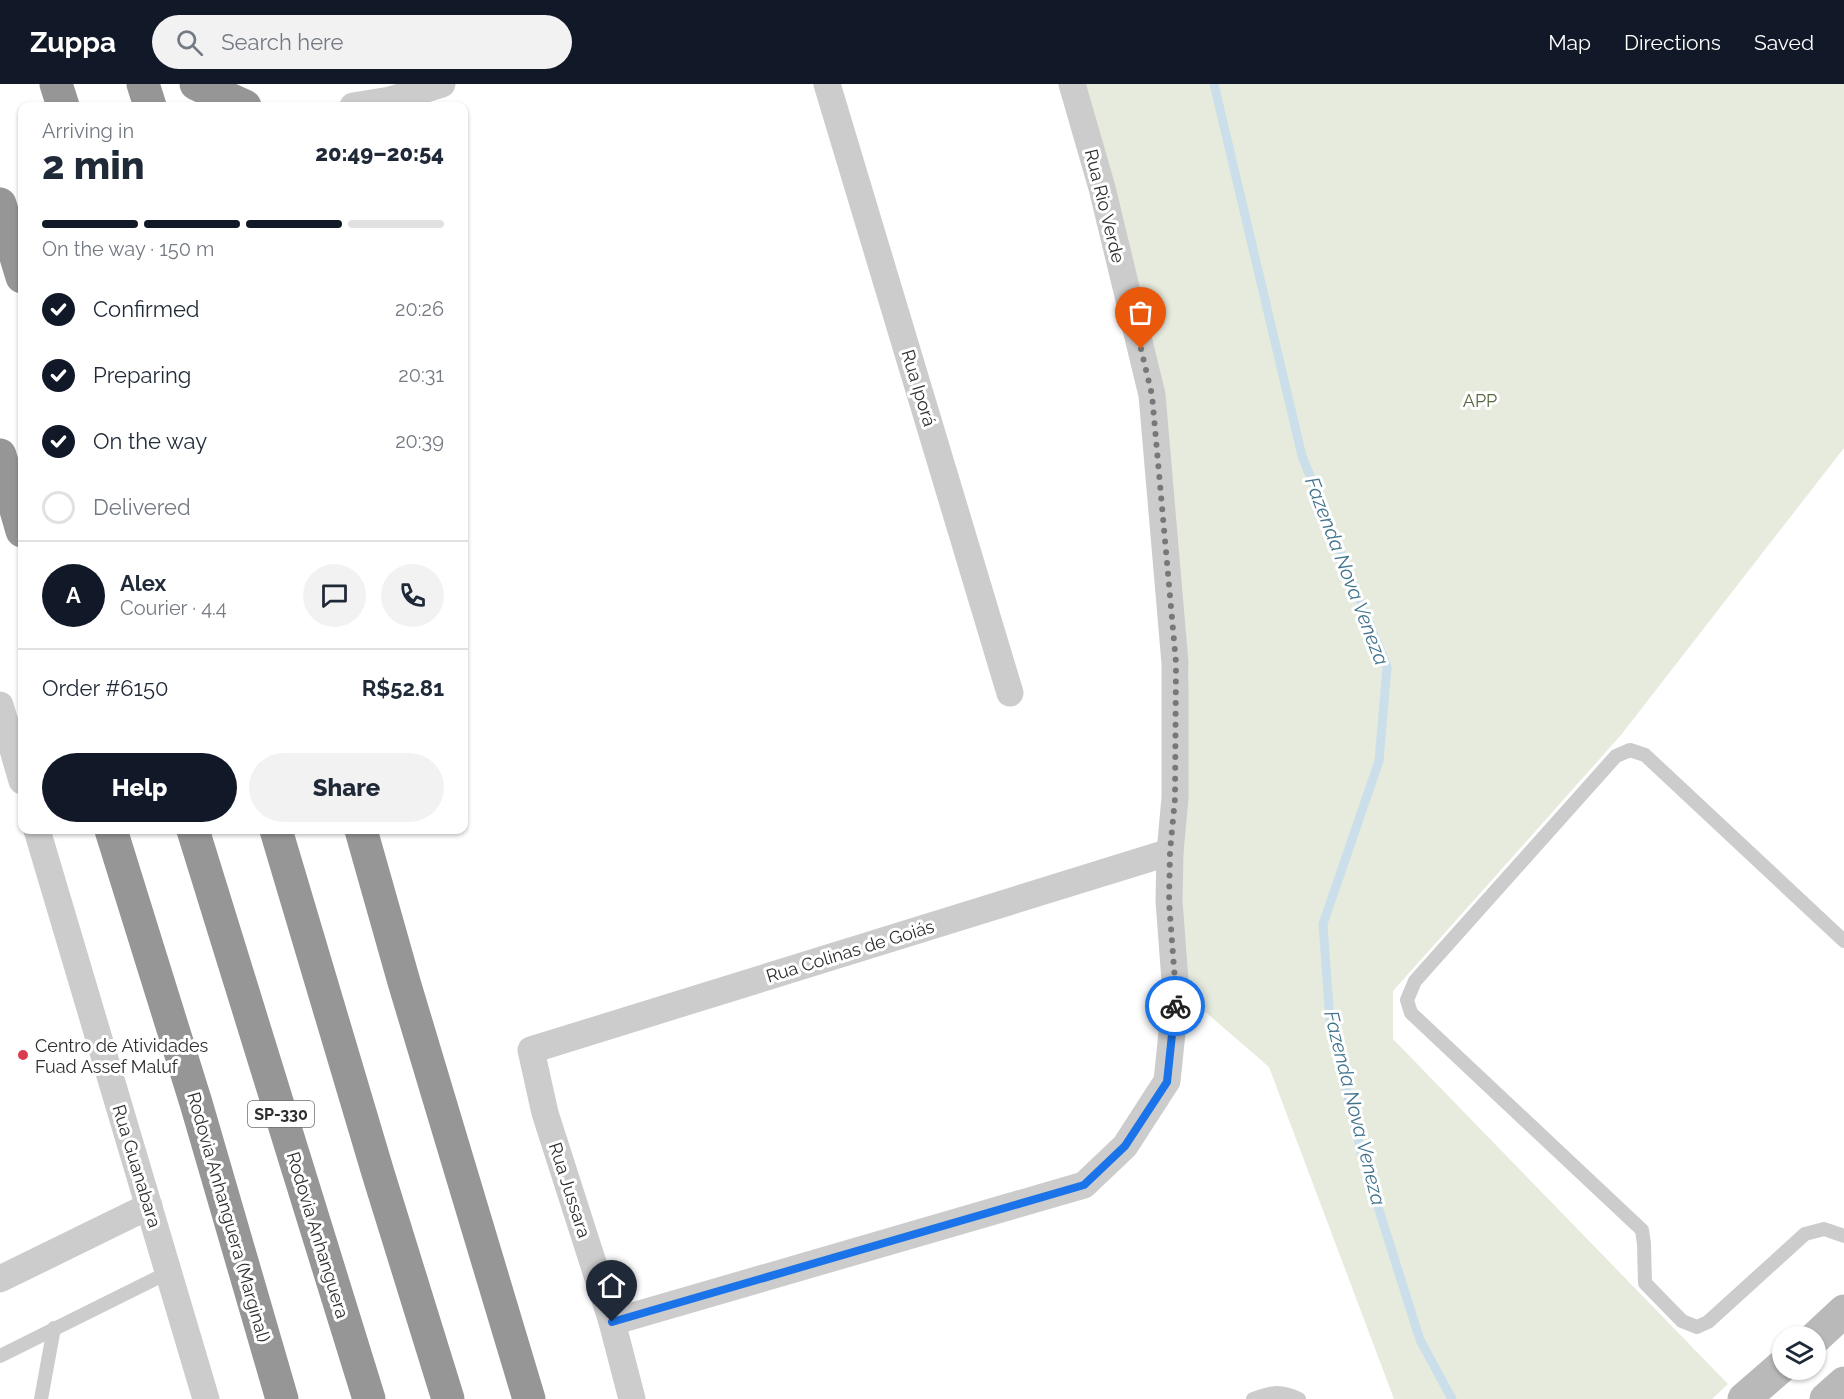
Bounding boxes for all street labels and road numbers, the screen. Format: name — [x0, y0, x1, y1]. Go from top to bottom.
street label: Rua Rio Verde — [1081, 147, 1129, 265]
street label: Rua Iporá — [897, 347, 941, 429]
street label: Rua Colinas de Goiás — [763, 915, 937, 987]
street label: Rodovia Anhanguera (Marginal) — [183, 1090, 275, 1345]
road number: SP-330 — [248, 1101, 314, 1127]
street label: Rua Guanabara — [108, 1102, 166, 1230]
street label: Rua Jussara — [545, 1140, 595, 1240]
street label: Rodovia Anhanguera — [283, 1149, 353, 1321]

